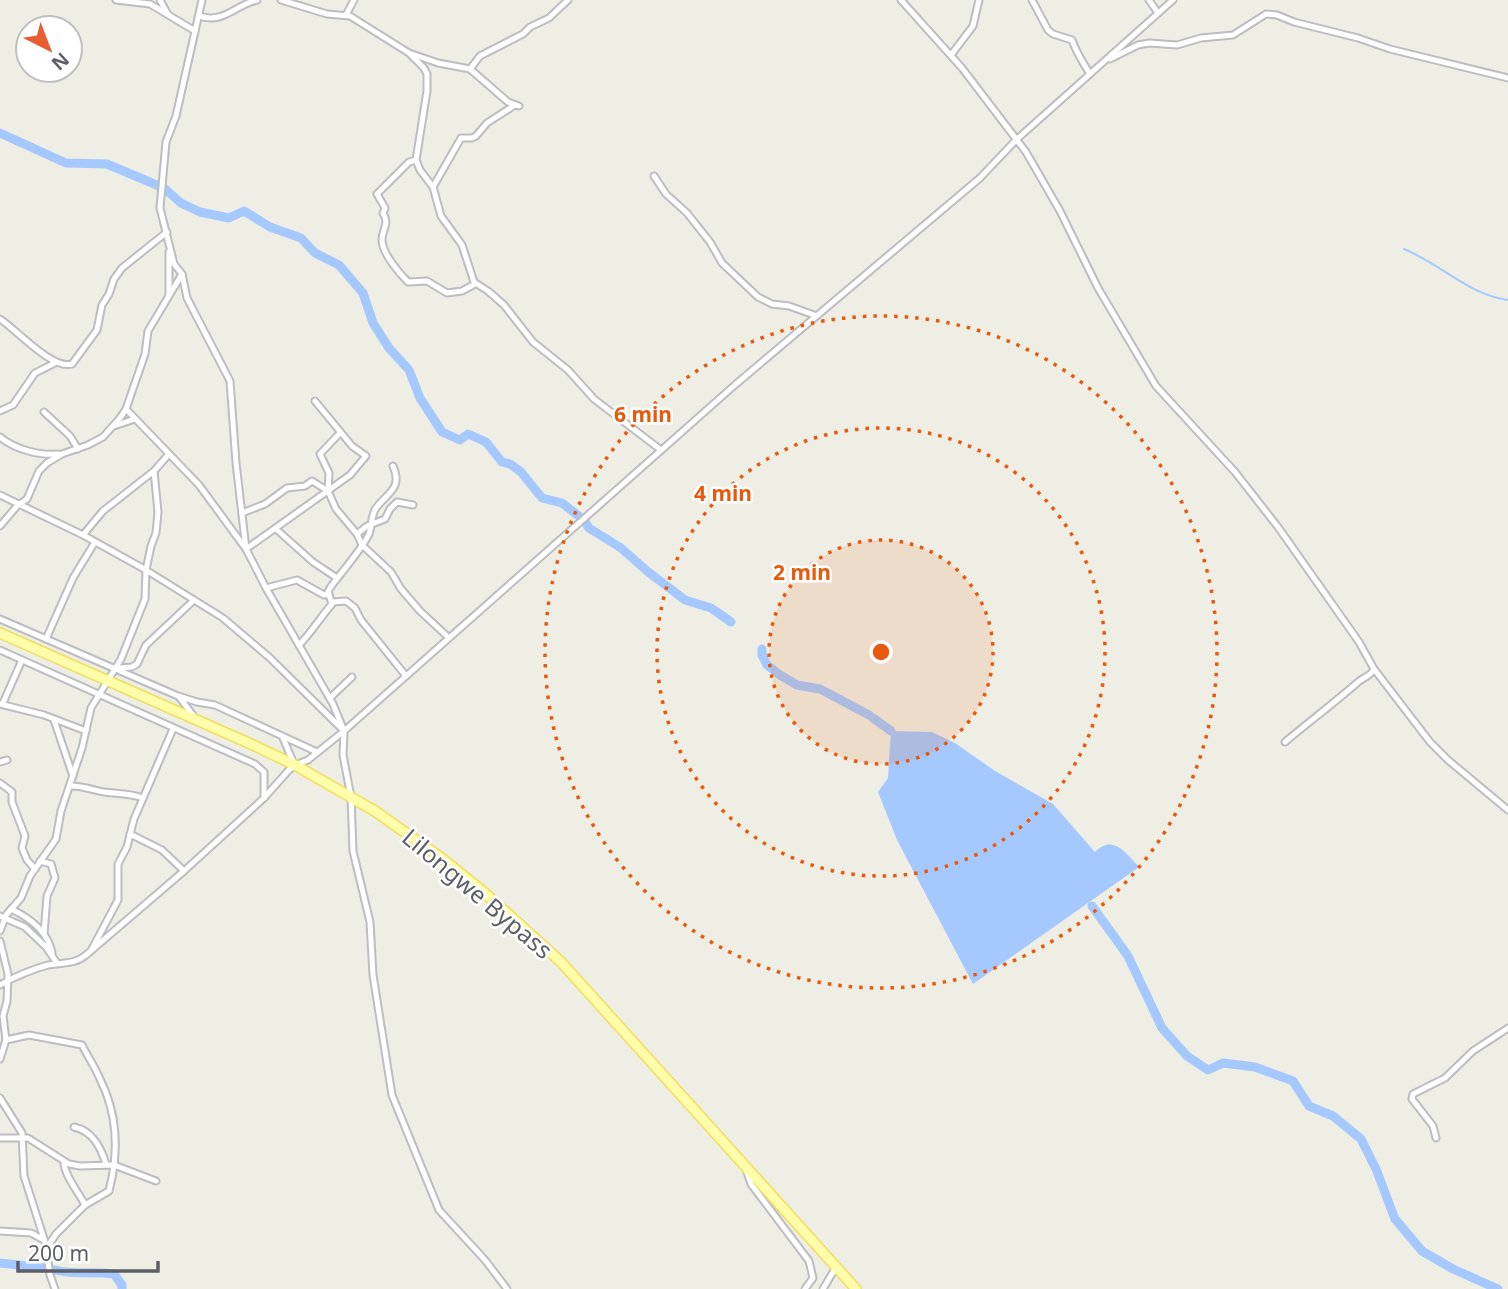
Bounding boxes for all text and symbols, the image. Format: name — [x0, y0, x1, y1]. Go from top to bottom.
north arrow — [14, 14, 84, 84]
text: N — [46, 47, 75, 76]
text: 6 min — [614, 400, 672, 428]
text: 4 min — [694, 479, 752, 507]
text: 2 min — [773, 558, 831, 586]
centre of rings — [869, 640, 893, 664]
street label: Lilongwe Bypass — [396, 820, 560, 966]
scale bar — [18, 1230, 158, 1274]
text: 200 m — [28, 1239, 89, 1267]

